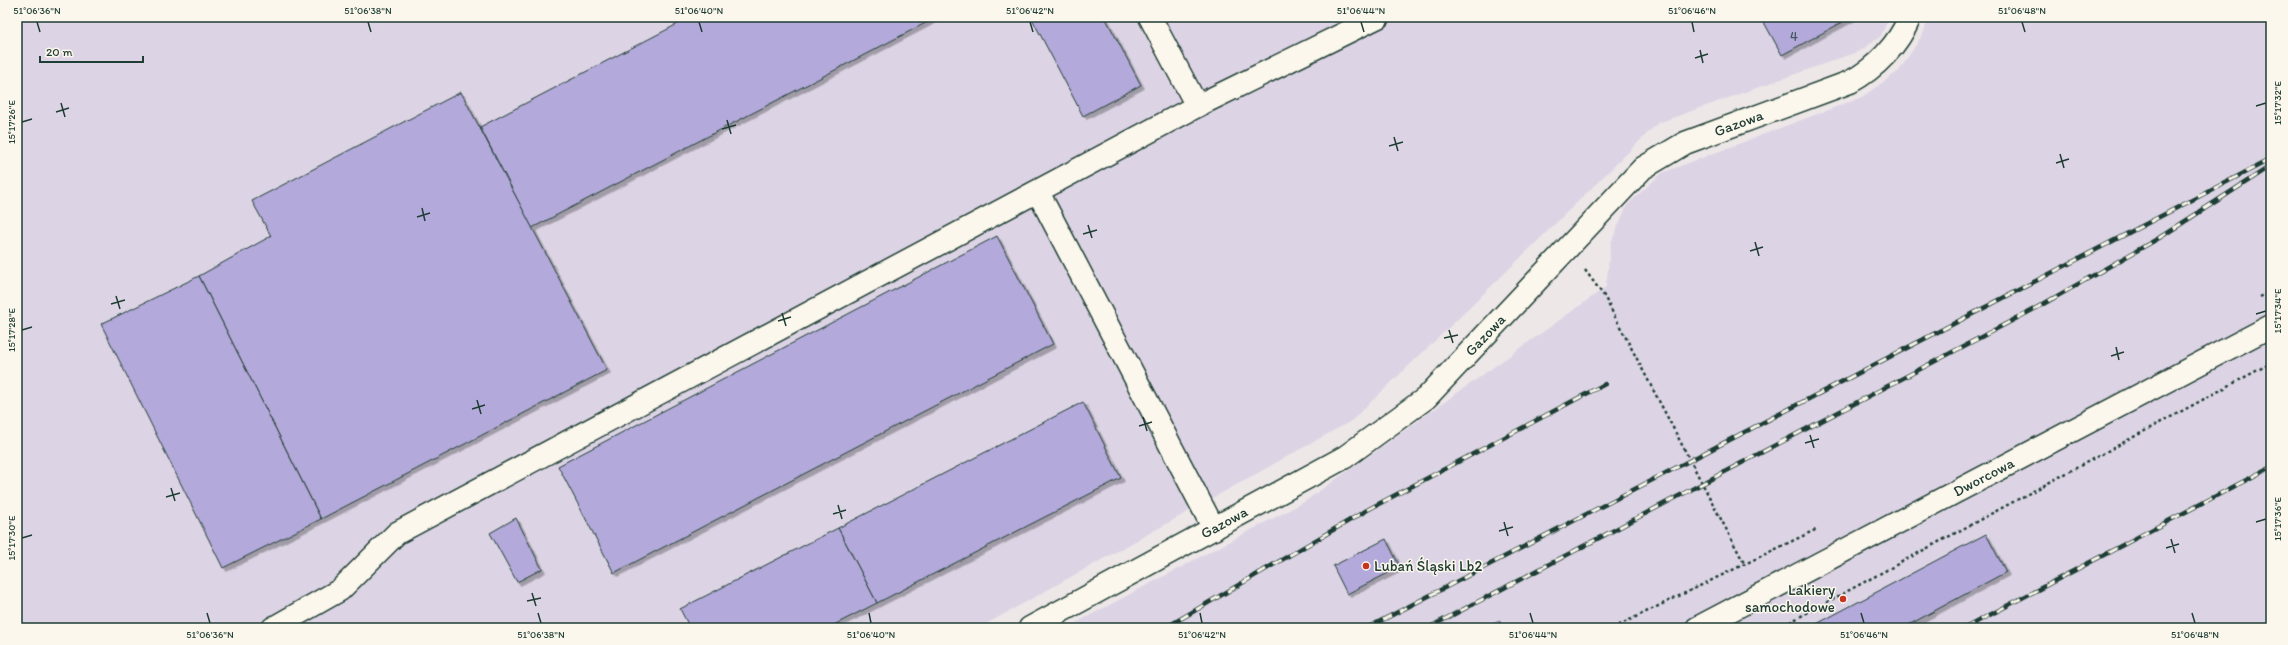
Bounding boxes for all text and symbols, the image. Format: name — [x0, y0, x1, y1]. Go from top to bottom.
text: 51°06'36"N — [13, 4, 61, 17]
text: 51°06'38"N — [344, 4, 392, 17]
text: 51°06'40"N — [675, 4, 724, 17]
text: 51°06'42"N — [1006, 4, 1054, 17]
text: 51°06'44"N — [1337, 4, 1386, 17]
text: 51°06'46"N — [1668, 4, 1716, 17]
text: 51°06'48"N — [1998, 4, 2046, 17]
house number: 4 — [1790, 29, 1798, 44]
scale bar — [40, 38, 143, 64]
text: 20 m — [46, 45, 73, 59]
text: 15°17'32"E — [2271, 80, 2284, 125]
text: 15°17'26"E — [5, 100, 18, 144]
street label: Gazowa — [1712, 106, 1766, 140]
text: 15°17'34"E — [2271, 288, 2284, 333]
text: 15°17'28"E — [5, 307, 18, 352]
street label: Gazowa — [1461, 310, 1509, 360]
street label: Dworcowa — [1950, 454, 2017, 501]
text: 15°17'36"E — [2271, 496, 2284, 541]
street label: Gazowa — [1198, 502, 1251, 543]
text: 15°17'30"E — [5, 515, 18, 561]
place label: Lubań Śląski Lb2 — [1374, 557, 1482, 575]
marker: Lubań Śląski Lb2 — [1361, 561, 1371, 571]
place label: Lakiery samochodowe — [1745, 581, 1835, 616]
marker: Lakiery samochodowe — [1838, 594, 1848, 604]
text: 51°06'36"N — [186, 628, 234, 641]
text: 51°06'38"N — [517, 628, 565, 641]
text: 51°06'40"N — [847, 628, 896, 641]
text: 51°06'42"N — [1178, 628, 1226, 641]
text: 51°06'44"N — [1509, 628, 1558, 641]
text: 51°06'46"N — [1840, 628, 1888, 641]
text: 51°06'48"N — [2171, 628, 2219, 641]

